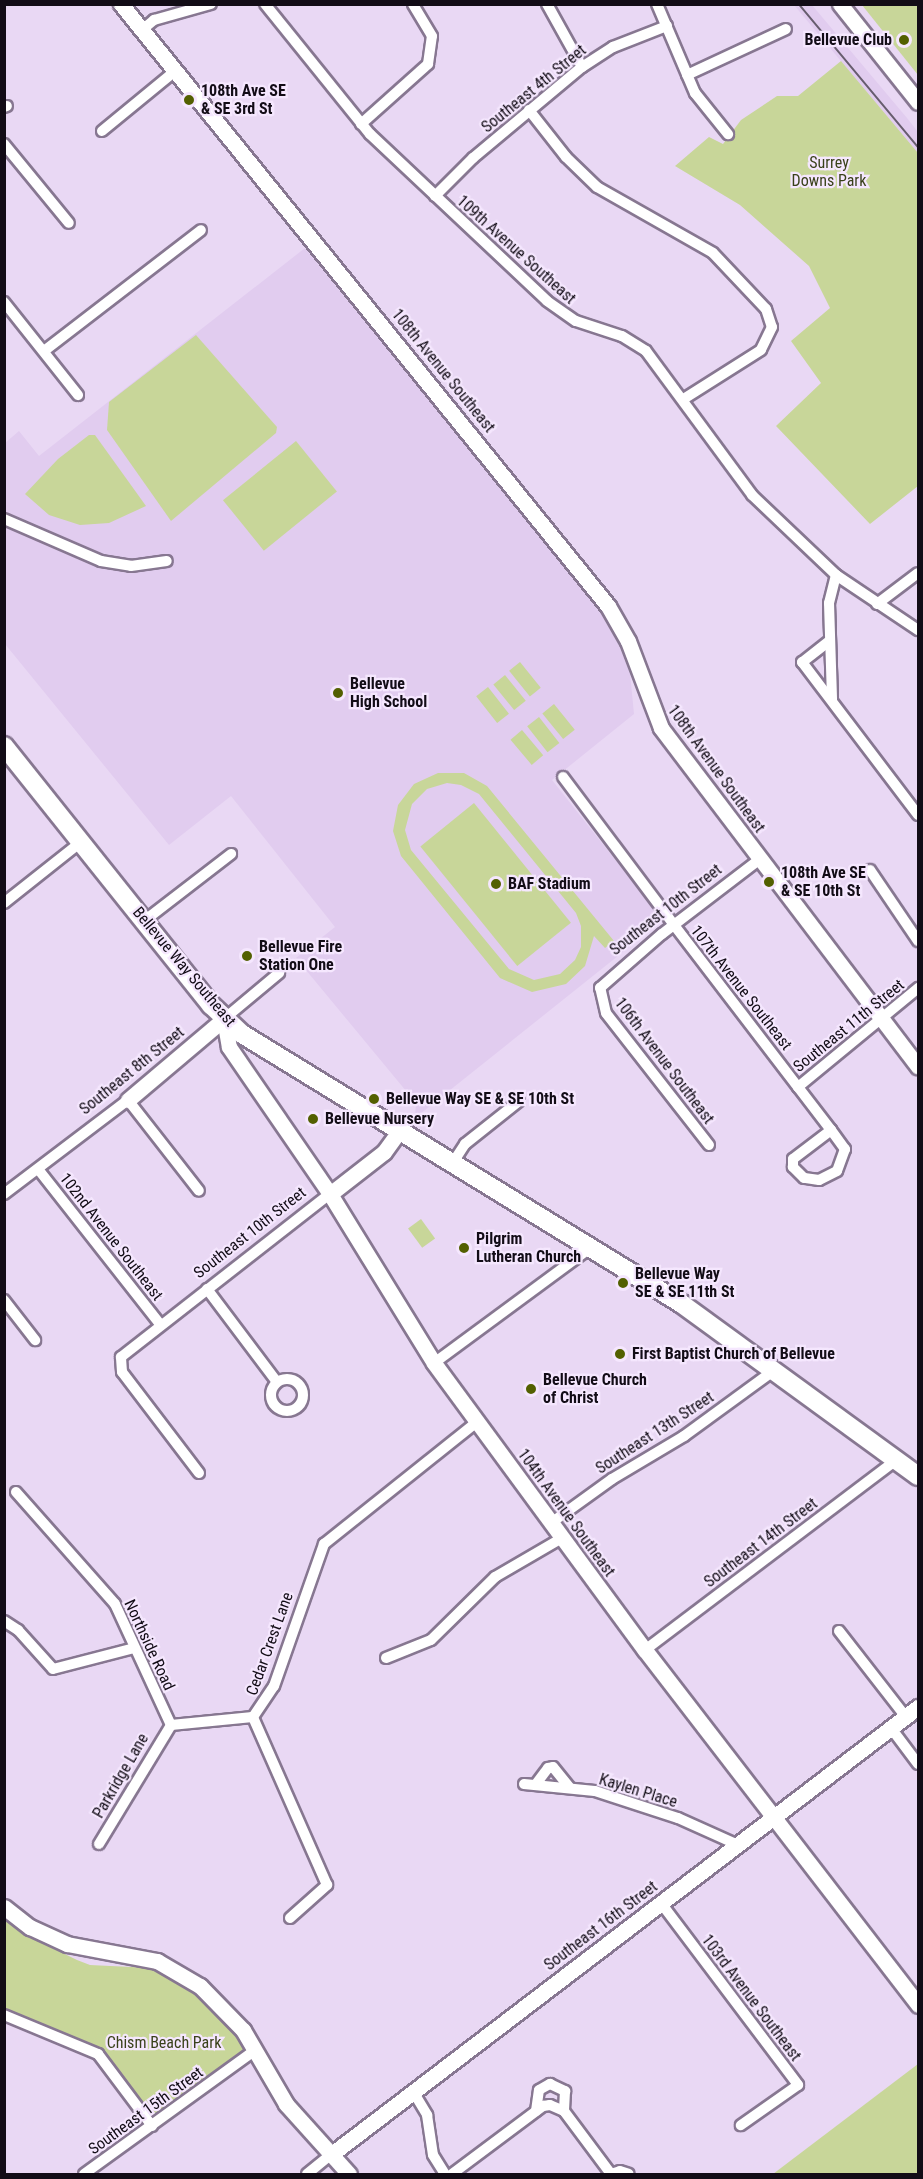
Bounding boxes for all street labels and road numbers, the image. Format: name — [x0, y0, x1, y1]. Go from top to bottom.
street label: Southeast 4th Street — [478, 41, 590, 137]
street label: 109th Avenue Southeast — [453, 192, 579, 308]
street label: 108th Avenue Southeast — [387, 305, 499, 437]
street label: 108th Avenue Southeast — [663, 701, 769, 837]
street label: Southeast 10th Street — [606, 860, 726, 960]
street label: Bellevue Way Southeast — [128, 903, 240, 1031]
street label: 107th Avenue Southeast — [686, 922, 796, 1054]
street label: Southeast 11th Street — [790, 975, 908, 1077]
street label: 106th Avenue Southeast — [610, 994, 718, 1128]
street label: Southeast 8th Street — [76, 1023, 188, 1119]
street label: 102nd Avenue Southeast — [55, 1169, 167, 1305]
street label: Southeast 10th Street — [190, 1183, 310, 1283]
street label: Southeast 13th Street — [592, 1388, 718, 1478]
street label: 104th Avenue Southeast — [513, 1445, 619, 1581]
street label: Southeast 14th Street — [701, 1494, 821, 1592]
street label: Cedar Crest Lane — [242, 1590, 298, 1698]
street label: Northside Road — [120, 1597, 178, 1693]
street label: Parkridge Lane — [89, 1730, 153, 1822]
street label: Kaylen Place — [597, 1770, 679, 1812]
street label: Southeast 16th Street — [541, 1877, 661, 1975]
street label: 103rd Avenue Southeast — [697, 1931, 805, 2065]
street label: Southeast 15th Street — [85, 2063, 207, 2159]

